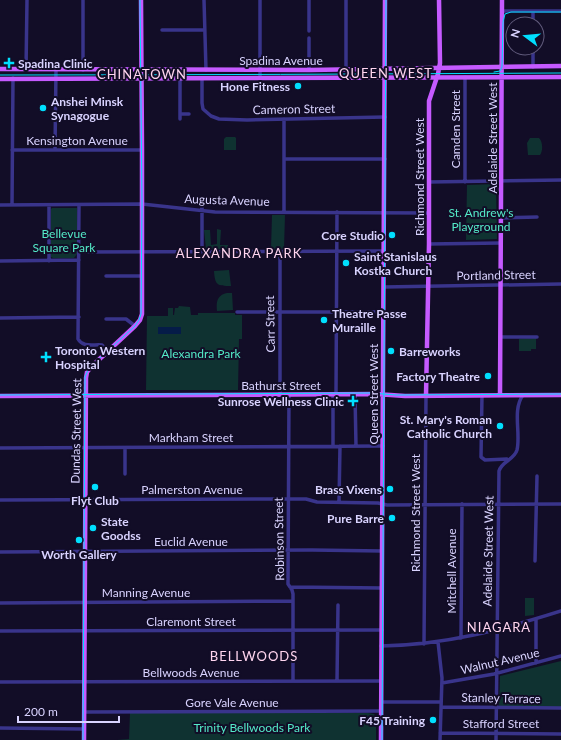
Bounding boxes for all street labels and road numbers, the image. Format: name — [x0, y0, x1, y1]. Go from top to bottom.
street label: Spadina Avenue — [239, 53, 323, 68]
street label: Adelaide Street West — [485, 82, 500, 193]
street label: Camden Street — [448, 89, 463, 168]
street label: Cameron Street — [253, 101, 336, 117]
street label: Richmond Street West — [412, 117, 427, 236]
street label: Kensington Avenue — [26, 133, 128, 148]
street label: Augusta Avenue — [184, 191, 270, 209]
street label: Portland Street — [456, 267, 536, 283]
street label: Carr Street — [262, 295, 278, 353]
street label: Queen Street West — [366, 343, 381, 444]
street label: Dundas Street West — [68, 377, 84, 484]
street label: Bathurst Street — [241, 378, 322, 393]
street label: Markham Street — [149, 430, 234, 445]
street label: Richmond Street West — [408, 453, 423, 572]
street label: Palmerston Avenue — [141, 482, 243, 497]
street label: Adelaide Street West — [480, 495, 496, 607]
street label: Robinson Street — [271, 496, 287, 581]
street label: Mitchell Avenue — [444, 528, 459, 614]
street label: Euclid Avenue — [154, 534, 228, 549]
street label: Manning Avenue — [102, 585, 190, 600]
street label: Claremont Street — [146, 614, 236, 629]
street label: Walnut Avenue — [459, 645, 541, 677]
street label: Bellwoods Avenue — [143, 665, 239, 680]
street label: Stanley Terrace — [461, 690, 541, 706]
street label: Gore Vale Avenue — [185, 695, 279, 710]
street label: Stafford Street — [463, 716, 540, 731]

